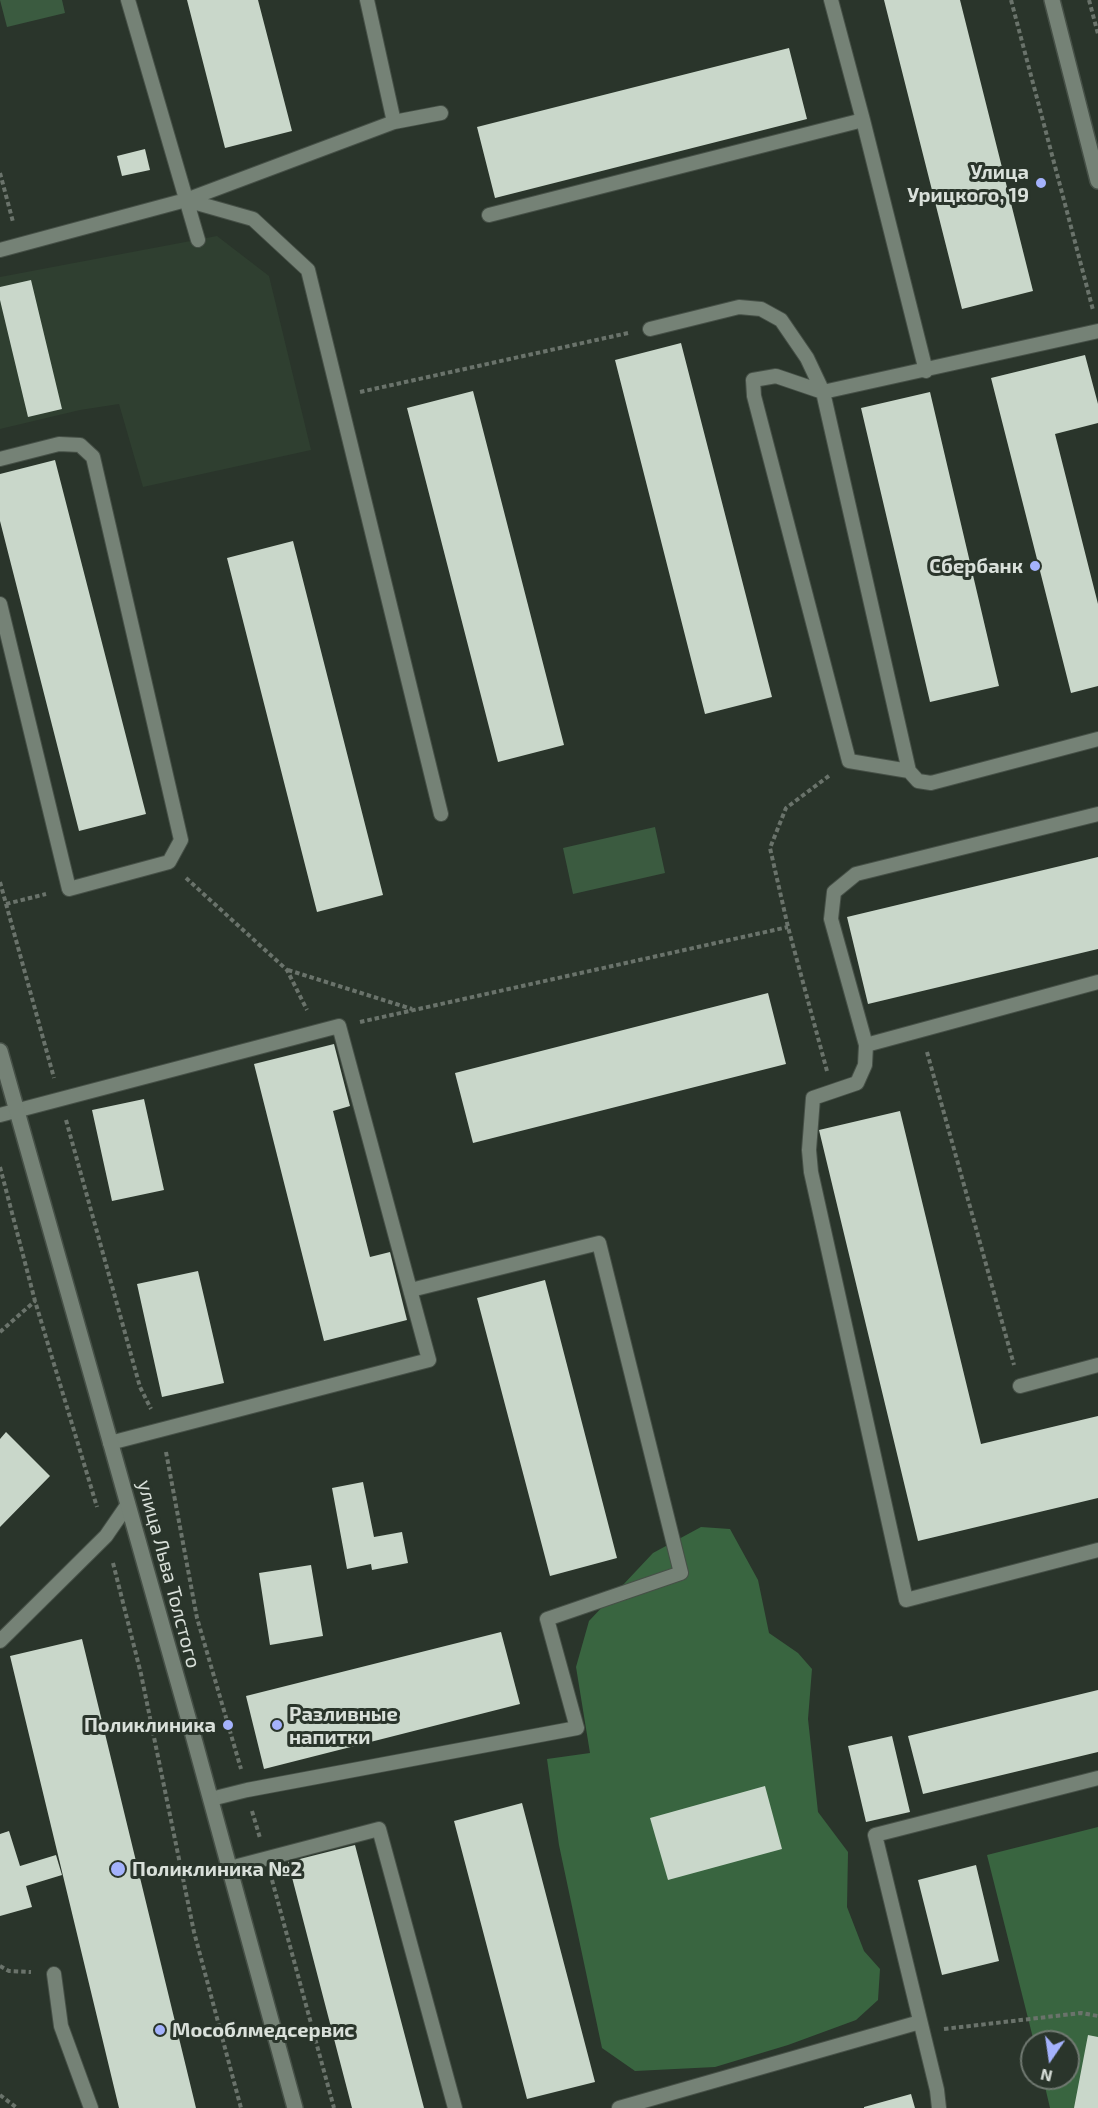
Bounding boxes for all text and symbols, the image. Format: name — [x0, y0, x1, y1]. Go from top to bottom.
place label: Улица Урицкого, 19 — [907, 160, 1029, 207]
marker: Улица Урицкого, 19 — [1034, 176, 1048, 190]
place label: Сбербанк — [929, 554, 1023, 578]
marker: Сбербанк — [1028, 559, 1042, 573]
street label: улица Льва Толстого — [132, 1477, 206, 1671]
place label: Разливные напитки — [289, 1702, 398, 1749]
place label: Поликлиника — [84, 1713, 216, 1737]
marker: Поликлиника — [221, 1718, 235, 1732]
marker: Разливные напитки — [270, 1718, 284, 1732]
place label: Поликлиника №2 — [132, 1857, 302, 1881]
marker: Поликлиника №2 — [109, 1860, 127, 1878]
place label: Мособлмедсервис — [172, 2018, 355, 2042]
marker: Мособлмедсервис — [153, 2023, 167, 2037]
north arrow — [1020, 2030, 1080, 2090]
text: N — [1039, 2066, 1054, 2087]

